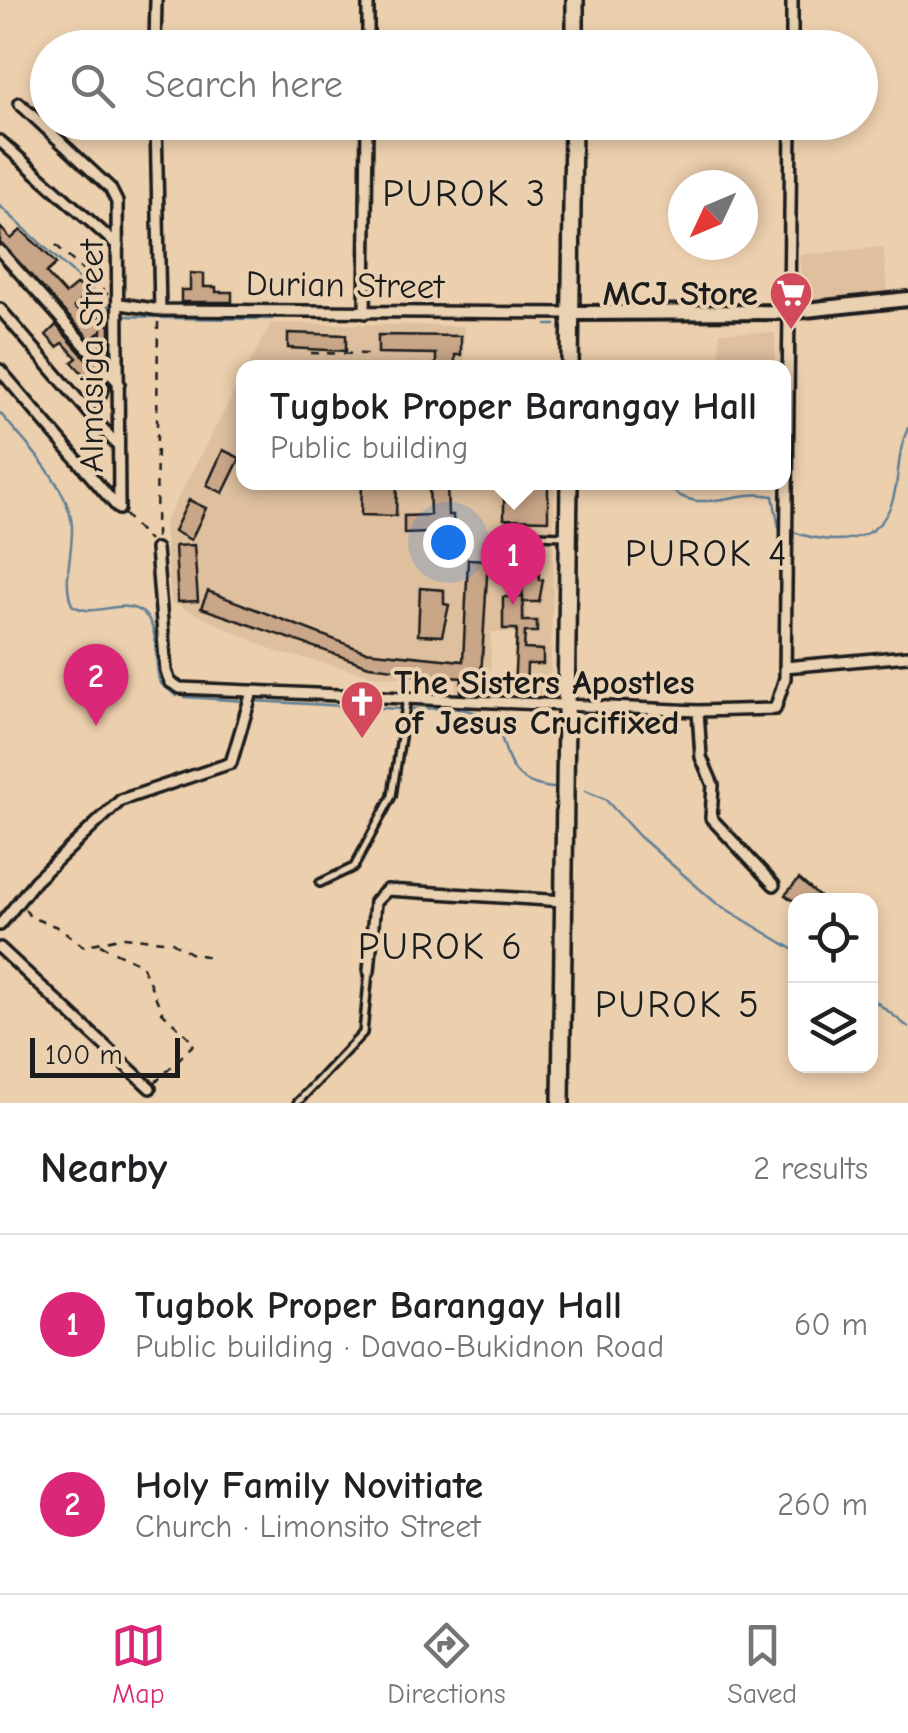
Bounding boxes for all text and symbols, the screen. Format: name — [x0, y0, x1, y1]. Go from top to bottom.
search box — [30, 30, 878, 140]
icon: search — [65, 58, 120, 113]
text: Search here — [145, 63, 343, 107]
north arrow — [668, 170, 758, 260]
district label: PUROK 3 — [382, 172, 548, 216]
street label: Almasiga Street — [71, 238, 112, 473]
street label: Durian Street — [245, 263, 446, 307]
supermarket icon: MCJ Store — [768, 270, 814, 331]
place label: MCJ Store — [602, 273, 758, 314]
popup — [236, 360, 791, 490]
text: Tugbok Proper Barangay Hall — [270, 385, 757, 429]
text: Public building — [270, 429, 468, 466]
your location — [423, 517, 474, 568]
pin: 1 — [480, 522, 546, 605]
district label: PUROK 4 — [625, 532, 789, 576]
pin: 2 — [64, 644, 128, 726]
place label: The Sisters Apostles of Jesus Crucifixed — [394, 662, 695, 743]
church icon: The Sisters Apostles of Jesus Crucifixed — [339, 679, 385, 740]
map controls — [788, 893, 878, 1073]
button: locate — [788, 893, 878, 983]
district label: PUROK 6 — [358, 925, 524, 969]
district label: PUROK 5 — [595, 983, 761, 1027]
button: layers — [788, 983, 878, 1073]
scale bar — [30, 1033, 180, 1078]
text: 100 m — [45, 1039, 123, 1071]
text: Nearby — [40, 1144, 167, 1193]
text: 2 results — [753, 1150, 868, 1187]
text: Tugbok Proper Barangay Hall — [135, 1284, 622, 1328]
text: 1 — [66, 1306, 79, 1343]
text: 60 m — [794, 1306, 868, 1343]
text: Public building · Davao-Bukidnon Road — [135, 1328, 664, 1365]
text: Holy Family Novitiate — [135, 1464, 483, 1508]
text: 2 — [65, 1486, 80, 1523]
text: 260 m — [777, 1486, 868, 1523]
text: Church · Limonsito Street — [135, 1508, 480, 1545]
tab: Map — [111, 1618, 166, 1710]
tab: Directions — [387, 1618, 506, 1710]
tab: Saved — [727, 1618, 797, 1710]

